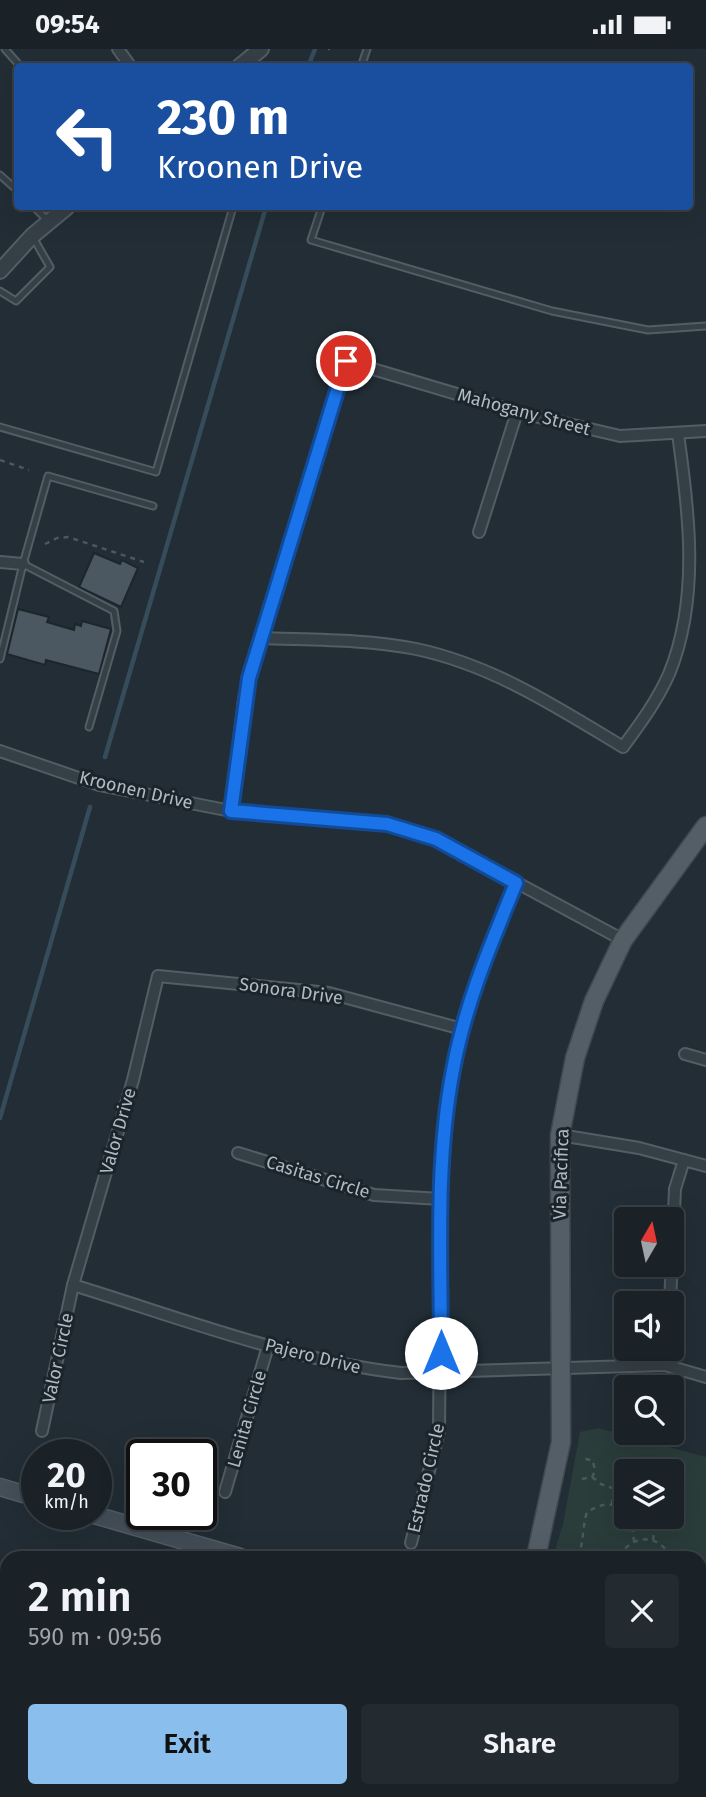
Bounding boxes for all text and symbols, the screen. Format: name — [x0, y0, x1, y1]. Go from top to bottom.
text: 09:54 — [35, 9, 100, 40]
text: 230 m — [157, 88, 289, 147]
icon: left — [42, 91, 133, 182]
text: Kroonen Drive — [157, 148, 363, 186]
pin — [316, 331, 376, 391]
icon: arrive — [327, 342, 365, 380]
street label: Mahogany Street — [455, 384, 593, 440]
street label: Kroonen Drive — [77, 766, 195, 814]
street label: Sonora Drive — [238, 973, 344, 1009]
street label: Valor Drive — [95, 1085, 141, 1177]
street label: Via Pacifica — [548, 1128, 574, 1220]
street label: Casitas Circle — [263, 1151, 373, 1203]
north arrow — [614, 1207, 684, 1277]
map controls — [614, 1207, 684, 1529]
button: sound — [614, 1291, 684, 1361]
street label: Valor Circle — [38, 1311, 78, 1405]
position arrow — [404, 1316, 478, 1390]
street label: Pajero Drive — [263, 1333, 363, 1379]
street label: Lenita Circle — [223, 1368, 271, 1470]
button: search — [614, 1375, 684, 1445]
street label: Estrado Circle — [403, 1421, 449, 1535]
speed limit sign: 30 — [126, 1439, 217, 1530]
text: 20 — [47, 1454, 86, 1496]
button: layers — [614, 1459, 684, 1529]
text: km/h — [44, 1491, 89, 1513]
text: 2 min — [28, 1572, 132, 1622]
button: close — [605, 1574, 679, 1648]
text: 590 m · 09:56 — [28, 1623, 162, 1651]
button: Exit — [28, 1704, 347, 1784]
button: Share — [361, 1704, 679, 1784]

